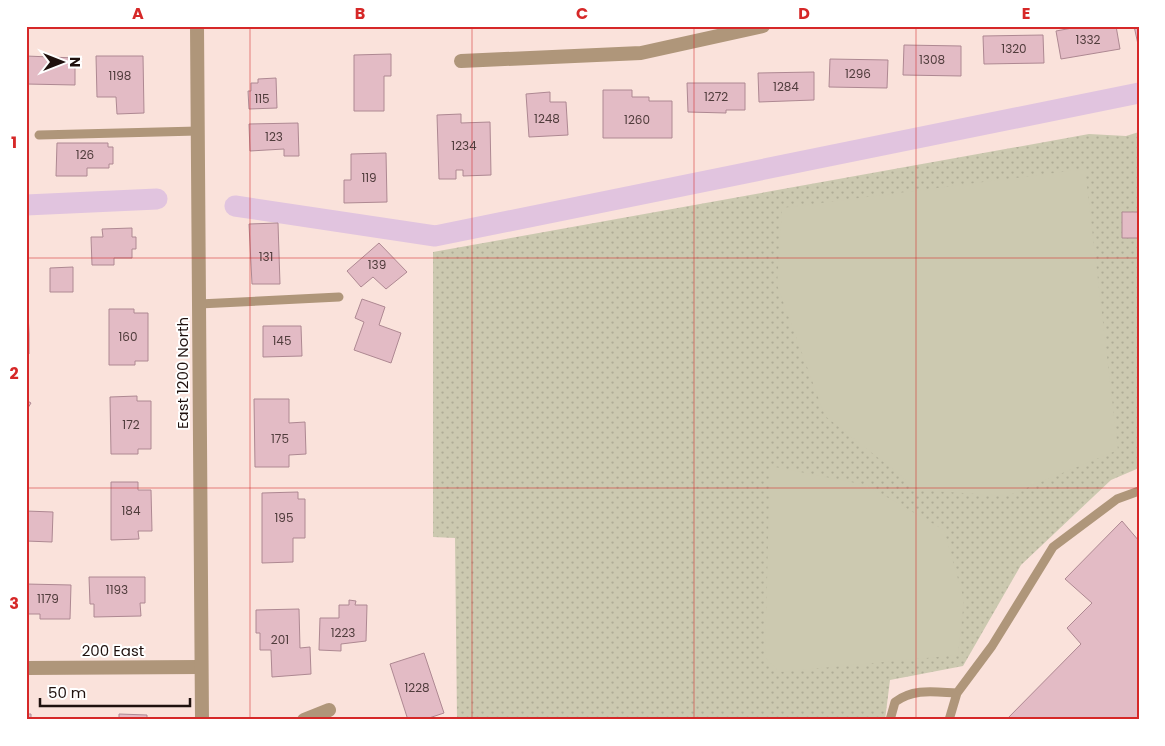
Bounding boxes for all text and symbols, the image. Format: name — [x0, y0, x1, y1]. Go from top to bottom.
text: A — [132, 2, 144, 25]
text: B — [355, 2, 365, 25]
text: C — [576, 2, 588, 25]
text: D — [798, 2, 810, 25]
text: E — [1022, 2, 1030, 25]
house number: 1332 — [1076, 31, 1101, 48]
north arrow — [38, 38, 88, 88]
house number: 1320 — [1001, 40, 1027, 57]
house number: 1308 — [919, 51, 945, 68]
text: N — [65, 57, 85, 67]
house number: 1296 — [845, 65, 871, 82]
house number: 1198 — [109, 67, 131, 84]
house number: 1284 — [773, 78, 799, 95]
house number: 1272 — [704, 88, 728, 105]
house number: 115 — [254, 90, 270, 107]
house number: 1248 — [534, 110, 560, 127]
house number: 1260 — [624, 111, 650, 128]
house number: 123 — [265, 128, 283, 145]
text: 1 — [11, 131, 17, 154]
house number: 1234 — [451, 137, 477, 154]
house number: 126 — [76, 146, 94, 163]
house number: 119 — [361, 169, 377, 186]
house number: 131 — [259, 248, 273, 265]
house number: 139 — [368, 256, 386, 273]
street label: East 1200 North — [172, 317, 193, 429]
house number: 160 — [119, 328, 138, 345]
house number: 145 — [273, 332, 291, 349]
text: 2 — [9, 362, 19, 385]
house number: 172 — [122, 416, 140, 433]
house number: 175 — [271, 430, 289, 447]
house number: 184 — [122, 502, 141, 519]
house number: 195 — [275, 509, 293, 526]
house number: 1193 — [106, 581, 128, 598]
house number: 1179 — [37, 590, 59, 607]
text: 3 — [9, 592, 19, 615]
house number: 1223 — [331, 624, 355, 641]
house number: 201 — [271, 631, 289, 648]
street label: 200 East — [82, 640, 144, 661]
scale bar — [40, 676, 190, 708]
house number: 1228 — [404, 679, 430, 696]
text: 50 m — [48, 682, 86, 703]

